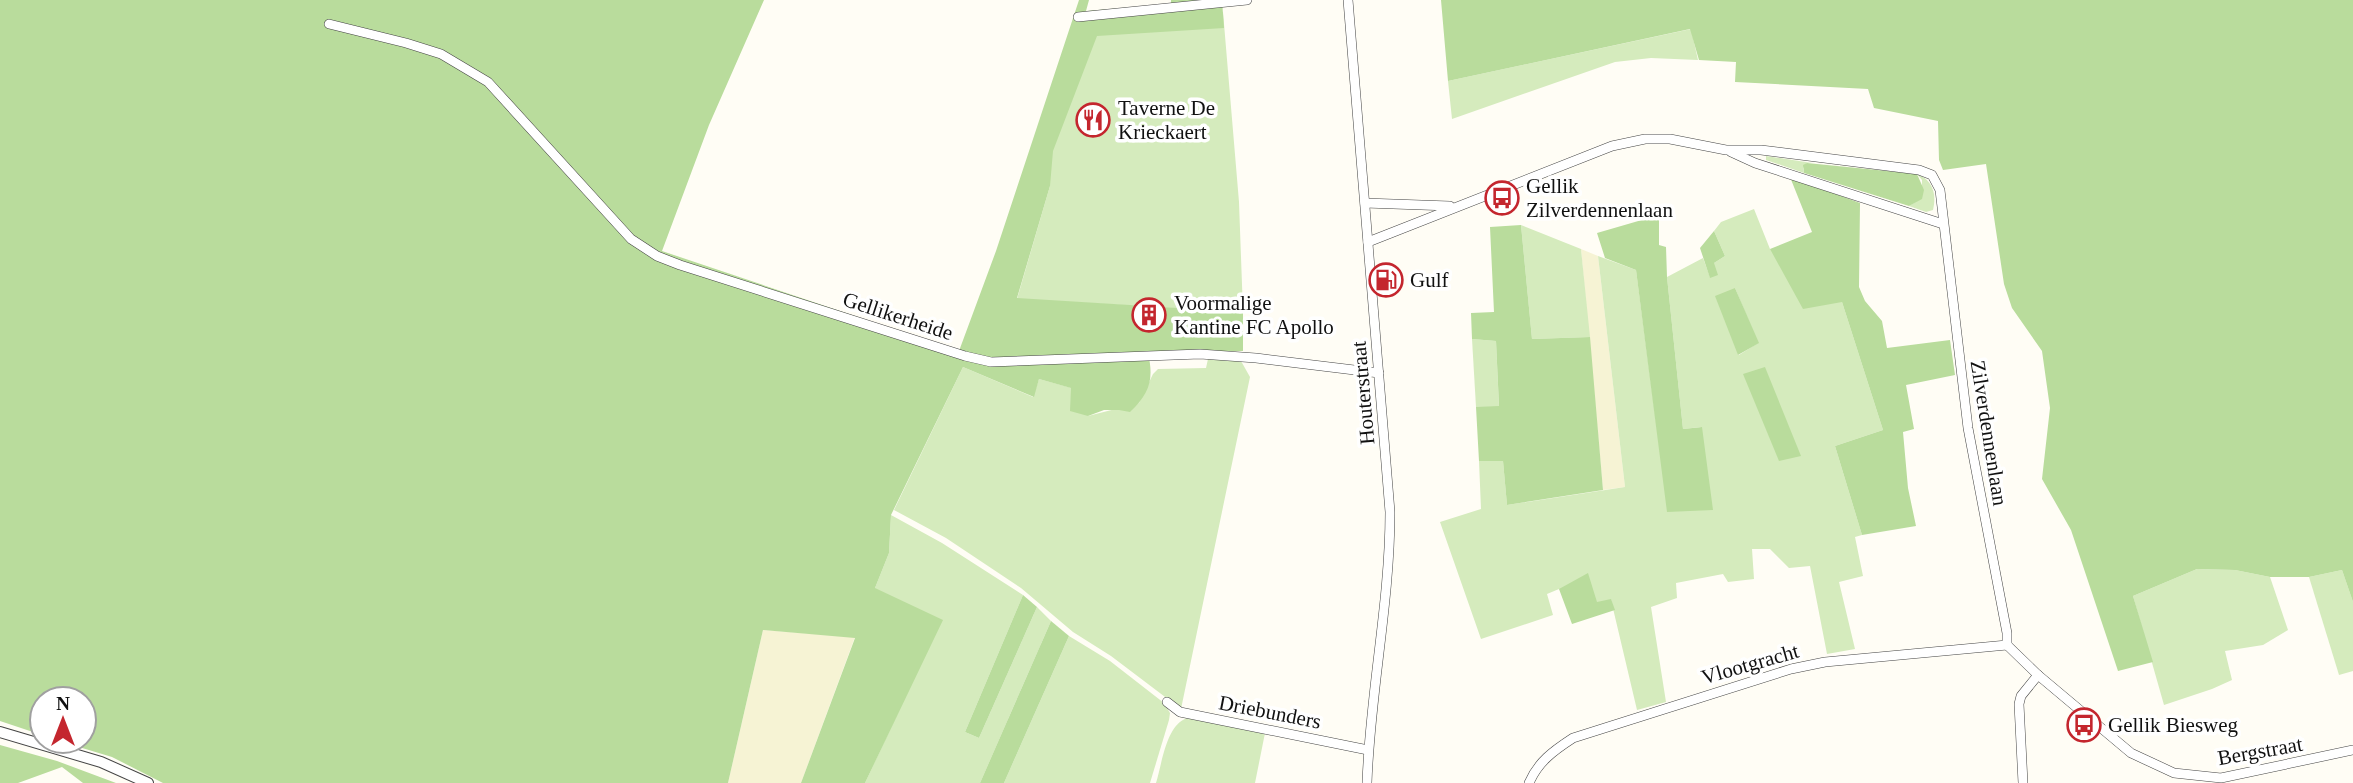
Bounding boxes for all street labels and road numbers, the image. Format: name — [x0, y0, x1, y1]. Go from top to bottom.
street label: Gellikerheide — [840, 287, 956, 345]
street label: Houterstraat — [1347, 340, 1379, 446]
street label: Zilverdennenlaan — [1966, 359, 2012, 508]
street label: Vlootgracht — [1698, 639, 1802, 689]
street label: Driebunders — [1217, 690, 1323, 734]
street label: Bergstraat — [2216, 732, 2305, 770]

